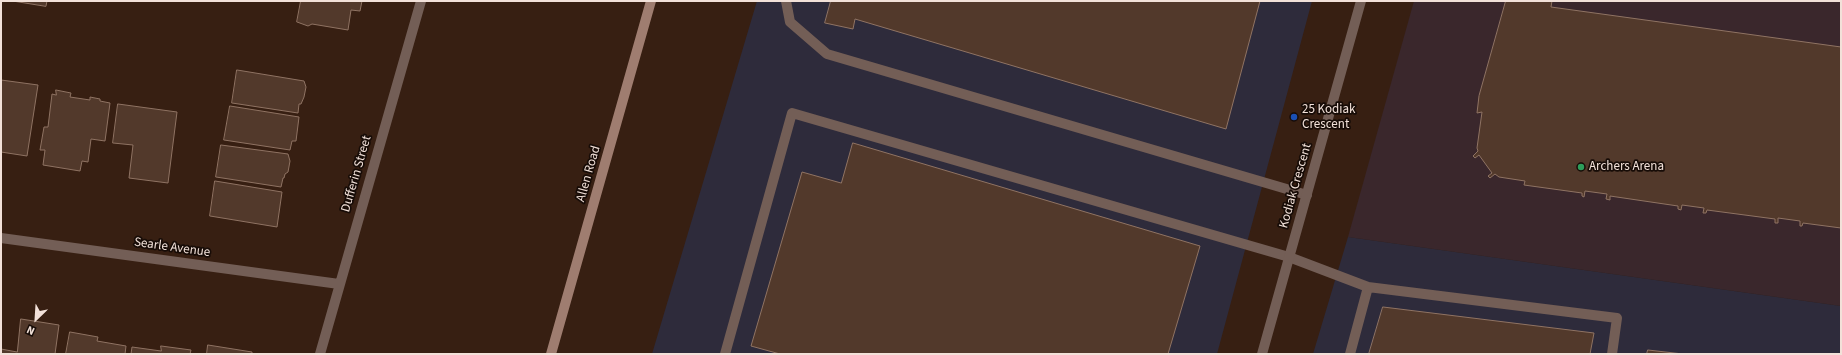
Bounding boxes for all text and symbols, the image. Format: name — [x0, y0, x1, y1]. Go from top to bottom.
place label: 25 Kodiak Crescent — [1302, 102, 1355, 133]
marker: 25 Kodiak Crescent — [1289, 112, 1299, 122]
street label: Dufferin Street — [339, 134, 375, 214]
street label: Kodiak Crescent — [1276, 142, 1316, 230]
street label: Allen Road — [574, 144, 604, 204]
place label: Archers Arena — [1589, 159, 1664, 175]
marker: Archers Arena — [1576, 162, 1586, 172]
street label: Searle Avenue — [133, 235, 211, 261]
north arrow — [16, 299, 56, 339]
text: N — [24, 322, 37, 339]

